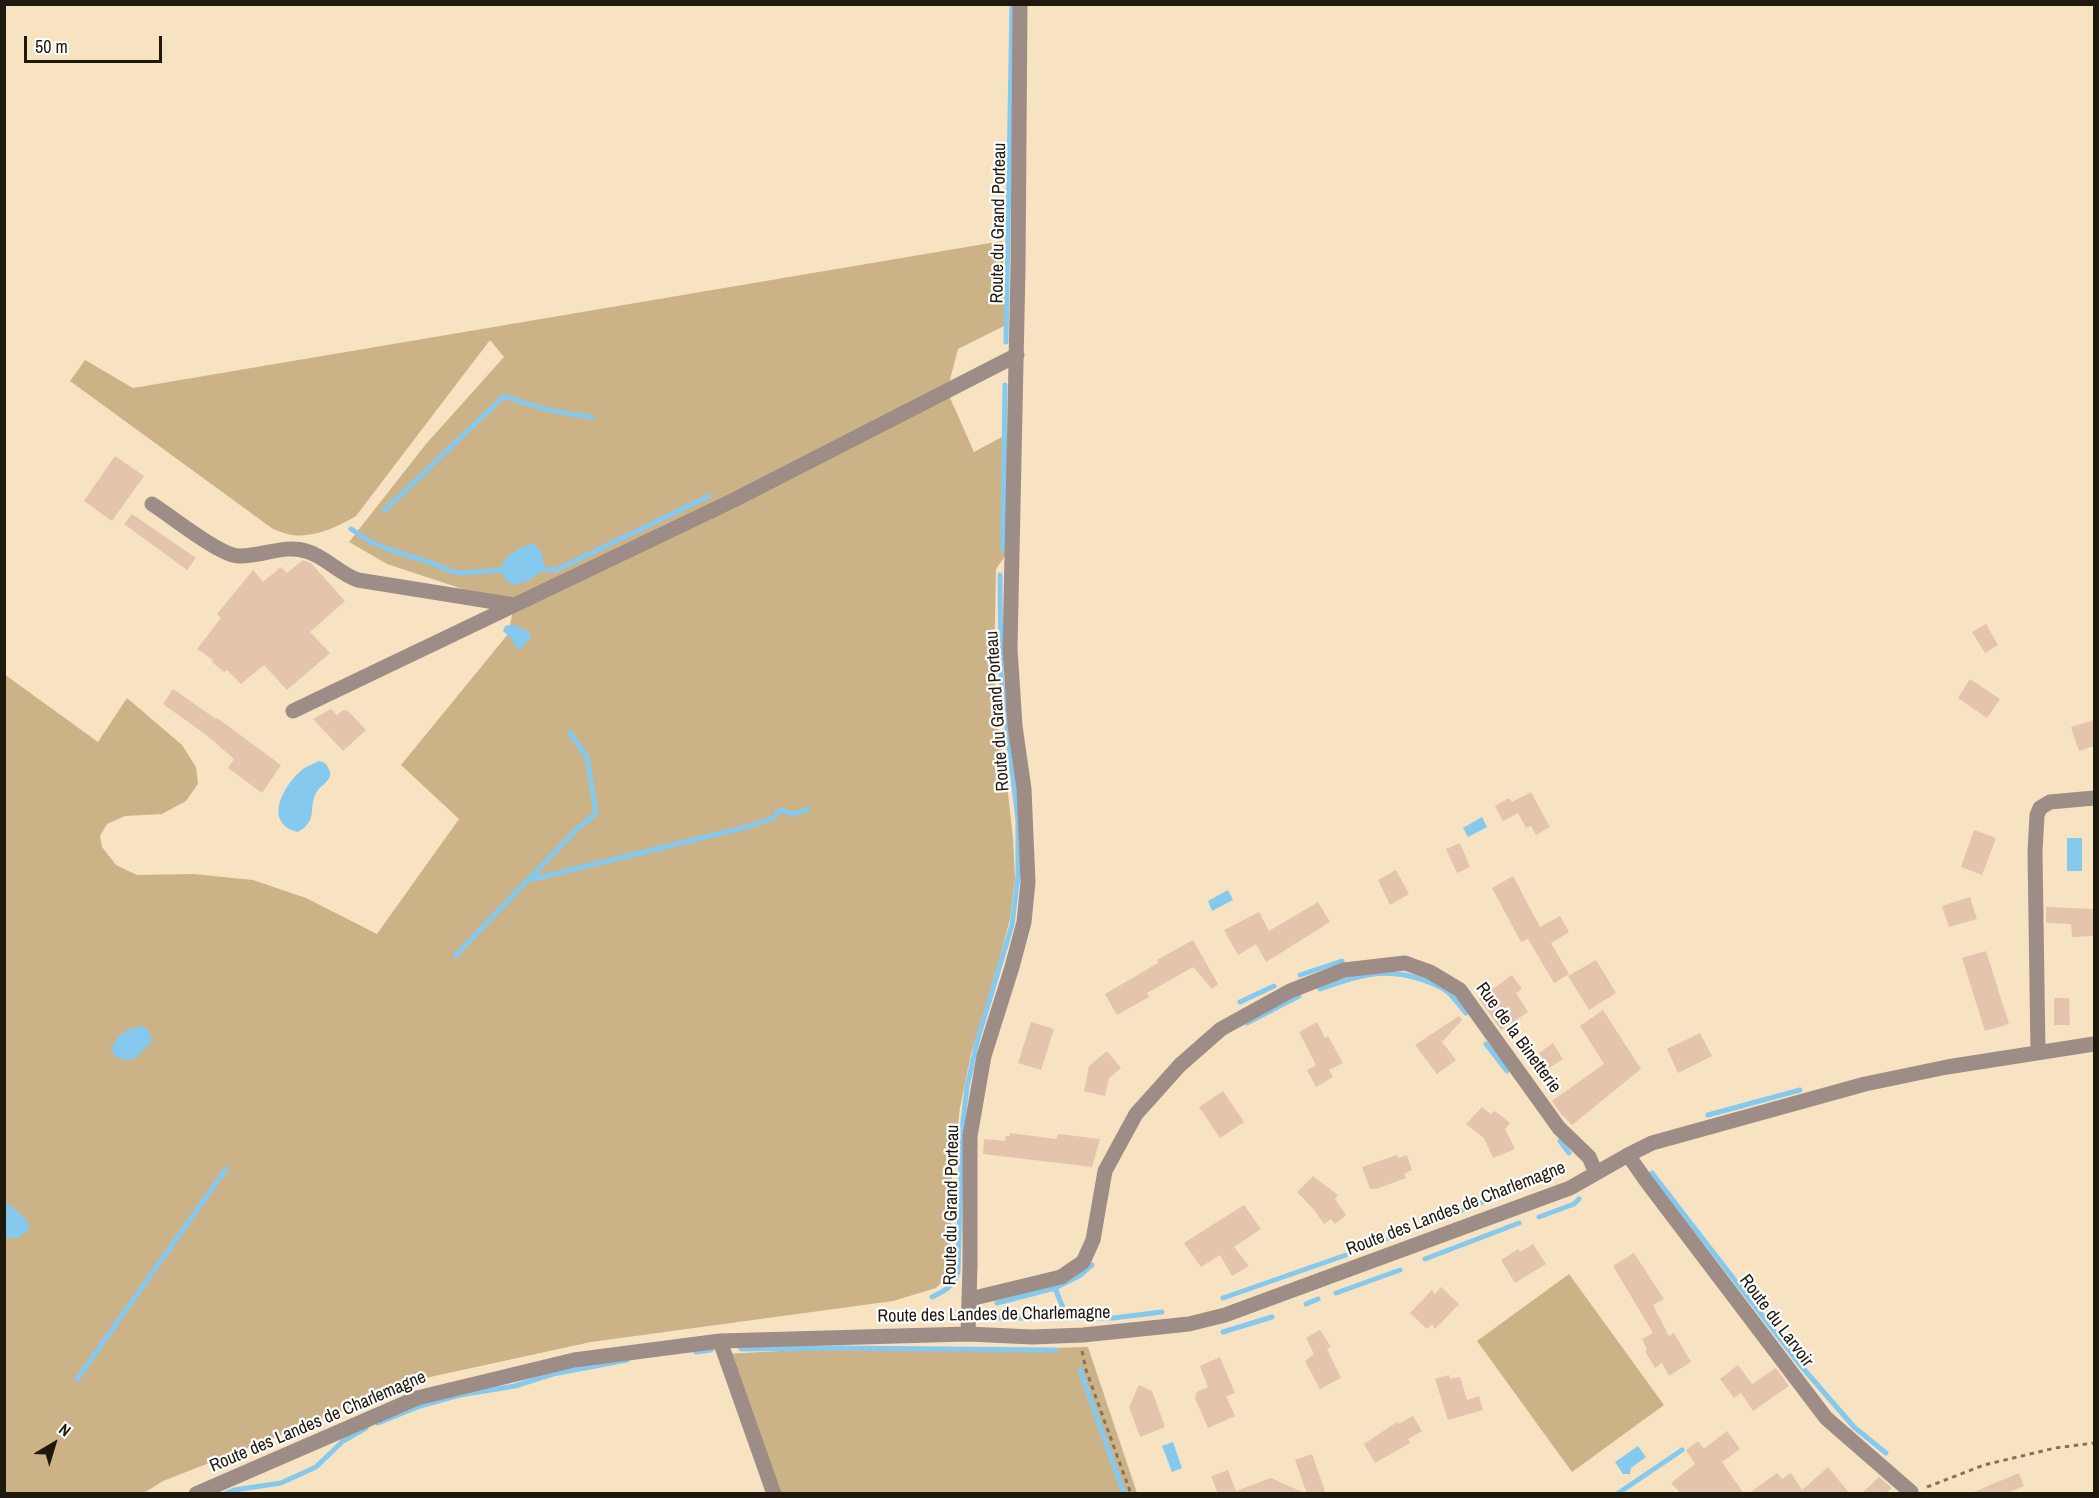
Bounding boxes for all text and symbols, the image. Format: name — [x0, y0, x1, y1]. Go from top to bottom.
scale bar — [27, 24, 165, 62]
text: 50 m — [35, 34, 68, 59]
street label: Route du Grand Porteau — [987, 142, 1011, 304]
street label: Route du Grand Porteau — [982, 630, 1014, 792]
street label: Rue de la Binetterie — [1471, 979, 1565, 1097]
street label: Route du Grand Porteau — [940, 1124, 964, 1286]
street label: Route des Landes de Charlemagne — [1343, 1157, 1569, 1261]
street label: Route du Larvoir — [1734, 1271, 1818, 1371]
street label: Route des Landes de Charlemagne — [877, 1302, 1111, 1328]
street label: Route des Landes de Charlemagne — [207, 1367, 429, 1477]
north arrow — [24, 1414, 84, 1474]
text: N — [55, 1418, 76, 1441]

